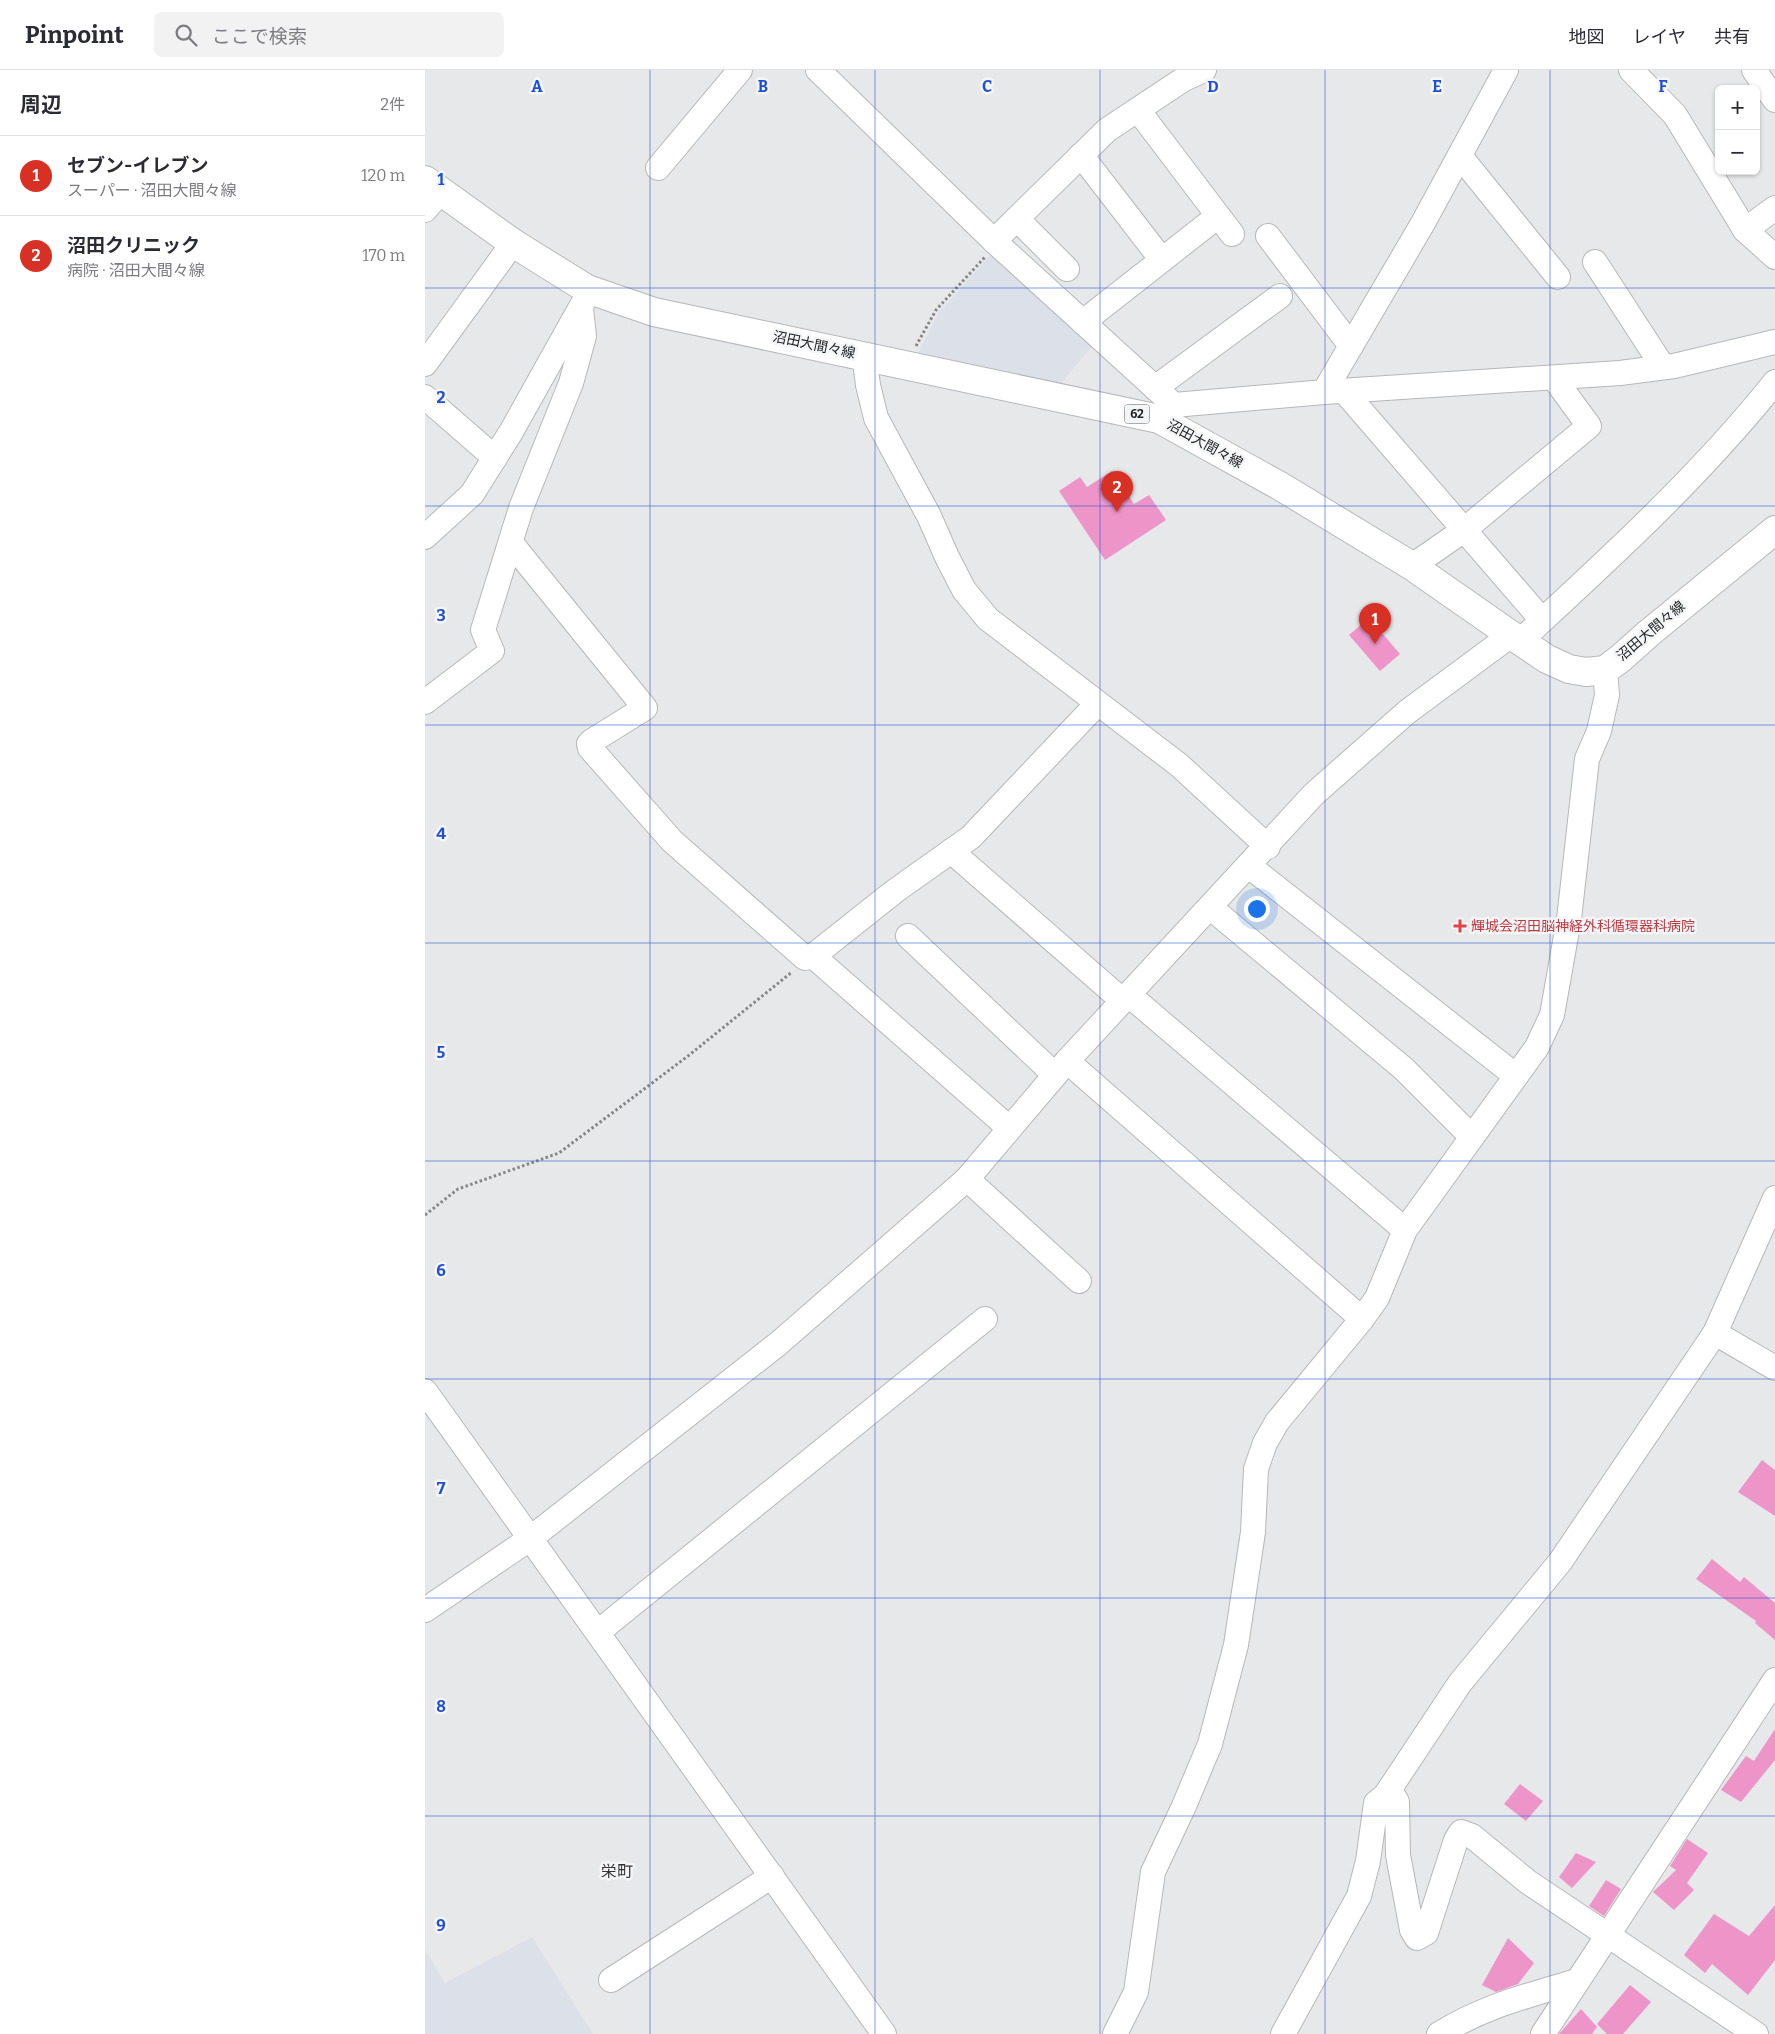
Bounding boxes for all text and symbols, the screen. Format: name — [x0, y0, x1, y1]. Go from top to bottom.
search box — [154, 12, 504, 57]
text: Pinpoint — [25, 21, 124, 49]
icon: search — [172, 21, 200, 49]
text: ここで検索 — [212, 25, 307, 48]
text: 地図 — [1569, 26, 1605, 48]
text: レイヤ — [1633, 26, 1686, 48]
text: 共有 — [1714, 26, 1750, 48]
text: A — [531, 77, 543, 96]
text: B — [758, 77, 768, 96]
text: C — [982, 77, 992, 96]
text: D — [1207, 77, 1219, 96]
text: E — [1432, 77, 1442, 96]
text: F — [1659, 77, 1668, 96]
map controls — [1715, 85, 1760, 175]
button: + — [1715, 85, 1760, 130]
text: 周辺 — [20, 92, 62, 118]
text: 2件 — [380, 95, 405, 114]
button: − — [1715, 130, 1760, 175]
text: セブン-イレブン — [67, 154, 208, 177]
text: 1 — [33, 166, 39, 185]
text: 120 m — [361, 166, 405, 185]
text: 1 — [438, 170, 445, 189]
text: スーパー · 沼田大間々線 — [67, 181, 237, 200]
text: 沼田クリニック — [67, 234, 200, 257]
text: 2 — [31, 246, 41, 265]
text: 170 m — [362, 246, 405, 265]
text: 病院 · 沼田大間々線 — [67, 261, 205, 280]
street label: 沼田大間々線 — [771, 328, 857, 362]
text: 2 — [436, 388, 446, 407]
road number: 62 — [1125, 404, 1149, 424]
street label: 沼田大間々線 — [1164, 416, 1246, 472]
pin: 2 — [1101, 471, 1133, 512]
street label: 沼田大間々線 — [1613, 597, 1689, 665]
pin: 1 — [1359, 603, 1391, 644]
text: 3 — [436, 606, 446, 625]
text: 4 — [436, 824, 446, 843]
your location — [1244, 896, 1270, 922]
place label: 輝城会沼田脳神経外科循環器科病院 — [1471, 918, 1695, 935]
marker: 輝城会沼田脳神経外科循環器科病院 — [1453, 919, 1467, 933]
text: 5 — [437, 1043, 446, 1062]
text: 6 — [436, 1261, 446, 1280]
text: 7 — [437, 1479, 446, 1498]
text: 8 — [436, 1697, 446, 1716]
district label: 栄町 — [601, 1862, 633, 1881]
text: 9 — [436, 1916, 446, 1935]

